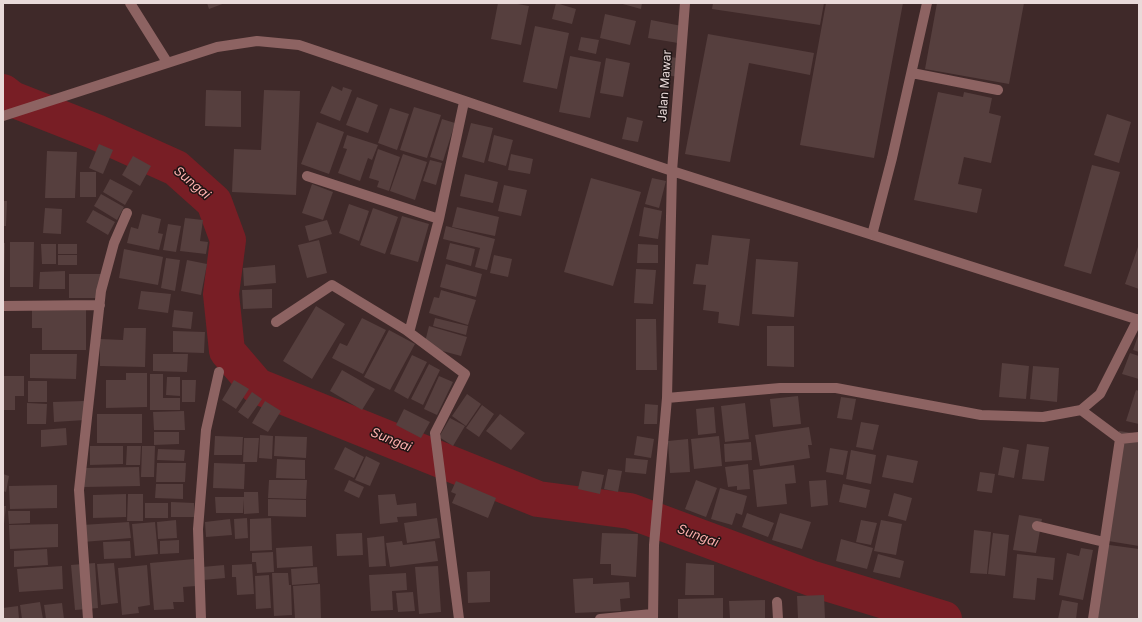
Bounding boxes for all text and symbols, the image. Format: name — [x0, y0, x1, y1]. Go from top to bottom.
street label: Jalan Mawar — [655, 49, 675, 123]
water label: Sungai — [171, 163, 213, 203]
water label: Sungai — [368, 425, 414, 455]
water label: Sungai — [675, 521, 721, 551]

